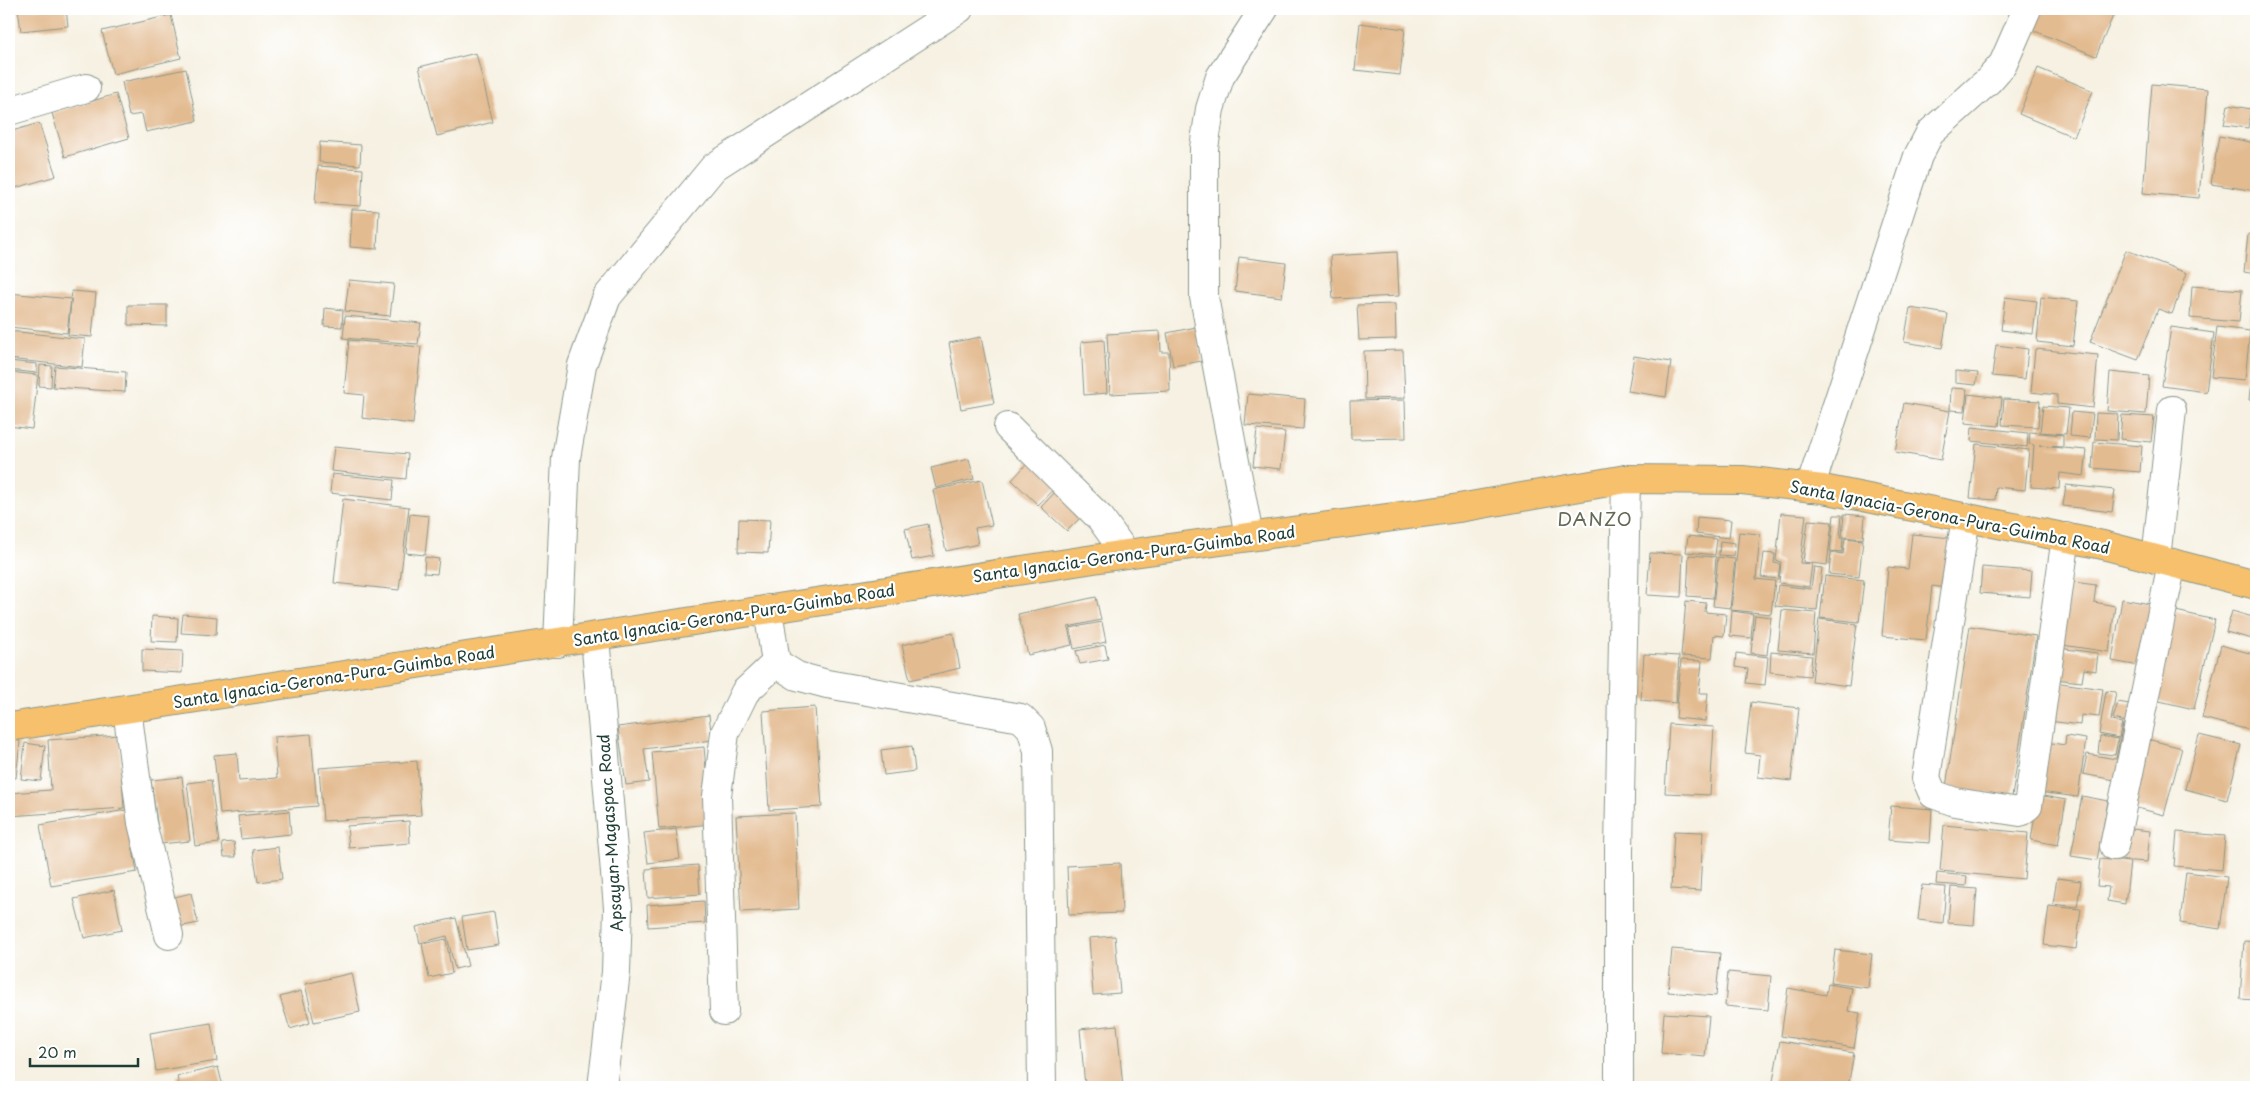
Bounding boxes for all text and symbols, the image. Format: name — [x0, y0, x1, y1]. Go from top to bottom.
street label: Santa Ignacia-Gerona-Pura-Guimba Road — [1788, 473, 2112, 559]
district label: DANZO — [1557, 504, 1633, 532]
street label: Santa Ignacia-Gerona-Pura-Guimba Road — [971, 518, 1297, 588]
street label: Santa Ignacia-Gerona-Pura-Guimba Road — [571, 577, 896, 651]
street label: Santa Ignacia-Gerona-Pura-Guimba Road — [171, 639, 496, 713]
street label: Apsayan-Magaspac Road — [590, 733, 628, 933]
scale bar — [30, 1036, 138, 1068]
text: 20 m — [38, 1040, 77, 1063]

